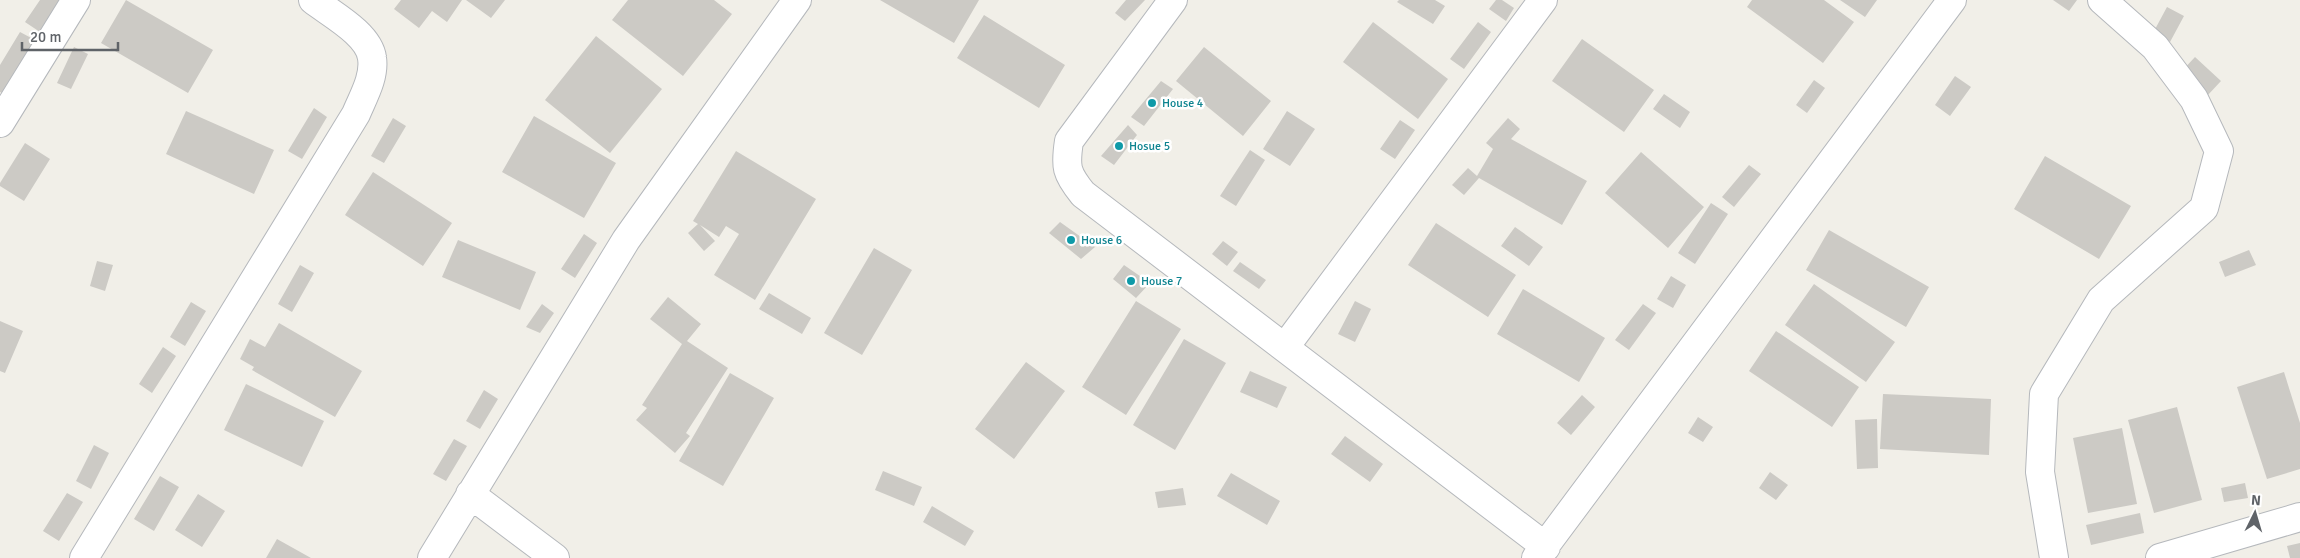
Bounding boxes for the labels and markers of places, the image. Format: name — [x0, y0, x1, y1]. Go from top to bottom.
place label: House 4 — [1162, 96, 1204, 111]
marker: House 4 — [1146, 97, 1158, 109]
place label: Hosue 5 — [1129, 139, 1170, 154]
marker: Hosue 5 — [1113, 140, 1125, 152]
place label: House 6 — [1081, 233, 1122, 248]
marker: House 6 — [1065, 234, 1077, 246]
place label: House 7 — [1141, 274, 1182, 289]
marker: House 7 — [1125, 275, 1137, 287]

